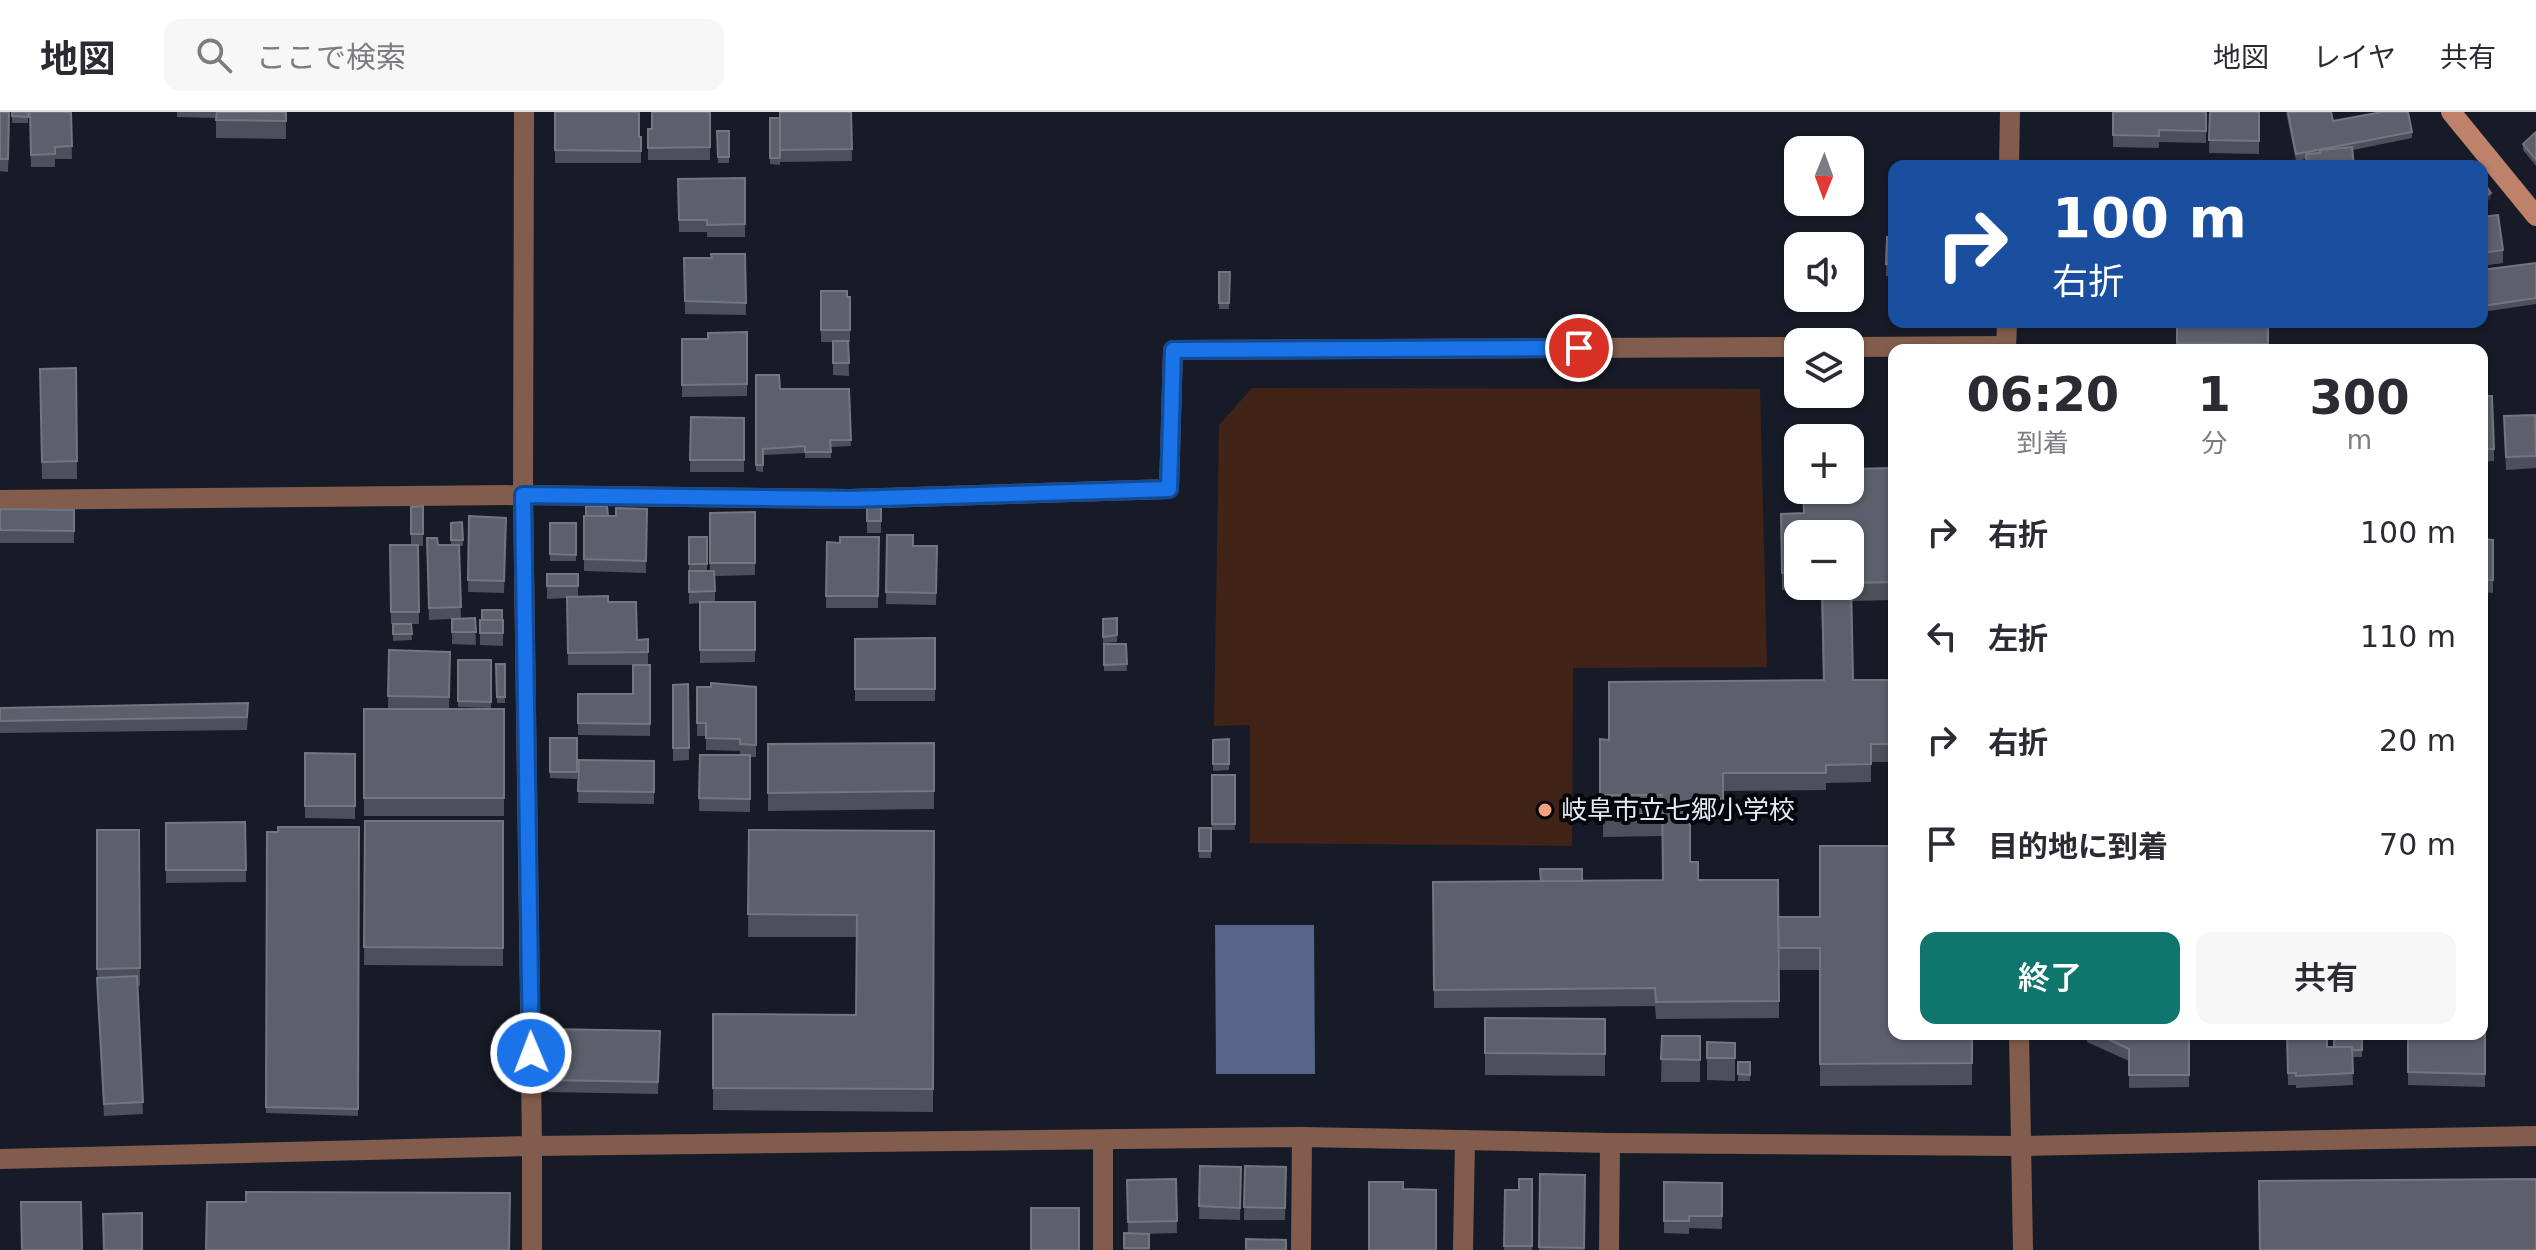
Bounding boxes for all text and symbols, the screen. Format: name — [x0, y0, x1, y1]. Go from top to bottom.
search box — [164, 19, 724, 91]
icon: search — [192, 33, 236, 77]
text: 地図 — [40, 37, 116, 81]
text: ここで検索 — [256, 40, 406, 75]
text: 地図 — [2213, 41, 2269, 74]
text: レイヤ — [2313, 41, 2396, 74]
text: 共有 — [2440, 41, 2496, 74]
north arrow — [1784, 136, 1864, 216]
map controls — [1784, 136, 1864, 600]
text: 100 m — [2052, 185, 2247, 250]
icon: right — [1920, 192, 2024, 296]
button: sound — [1784, 232, 1864, 312]
text: 右折 — [2052, 261, 2124, 302]
pin — [1545, 314, 1613, 382]
icon: arrive — [1557, 326, 1601, 370]
button: layers — [1784, 328, 1864, 408]
text: 06:20 — [1966, 366, 2119, 422]
text: 1 — [2198, 366, 2231, 422]
text: 300 — [2309, 369, 2410, 425]
button: + — [1784, 424, 1864, 504]
text: m — [2347, 425, 2372, 455]
text: 到着 — [2017, 428, 2069, 458]
text: 分 — [2201, 428, 2227, 458]
icon: right — [1920, 510, 1964, 554]
text: 100 m — [2360, 515, 2456, 550]
text: 右折 — [1988, 517, 2048, 552]
button: − — [1784, 520, 1864, 600]
icon: left — [1920, 614, 1964, 658]
text: 110 m — [2360, 619, 2456, 654]
text: 左折 — [1988, 621, 2048, 656]
icon: right — [1920, 718, 1964, 762]
text: 20 m — [2379, 723, 2456, 758]
text: 右折 — [1988, 725, 2048, 760]
place label: 岐阜市立七郷小学校 — [1561, 795, 1795, 825]
marker: 岐阜市立七郷小学校 — [1536, 801, 1554, 819]
icon: arrive — [1920, 822, 1964, 866]
text: 70 m — [2379, 827, 2456, 862]
text: 目的地に到着 — [1988, 829, 2168, 864]
button: 終了 — [1920, 932, 2180, 1024]
button: 共有 — [2196, 932, 2456, 1024]
position arrow — [489, 1011, 573, 1095]

